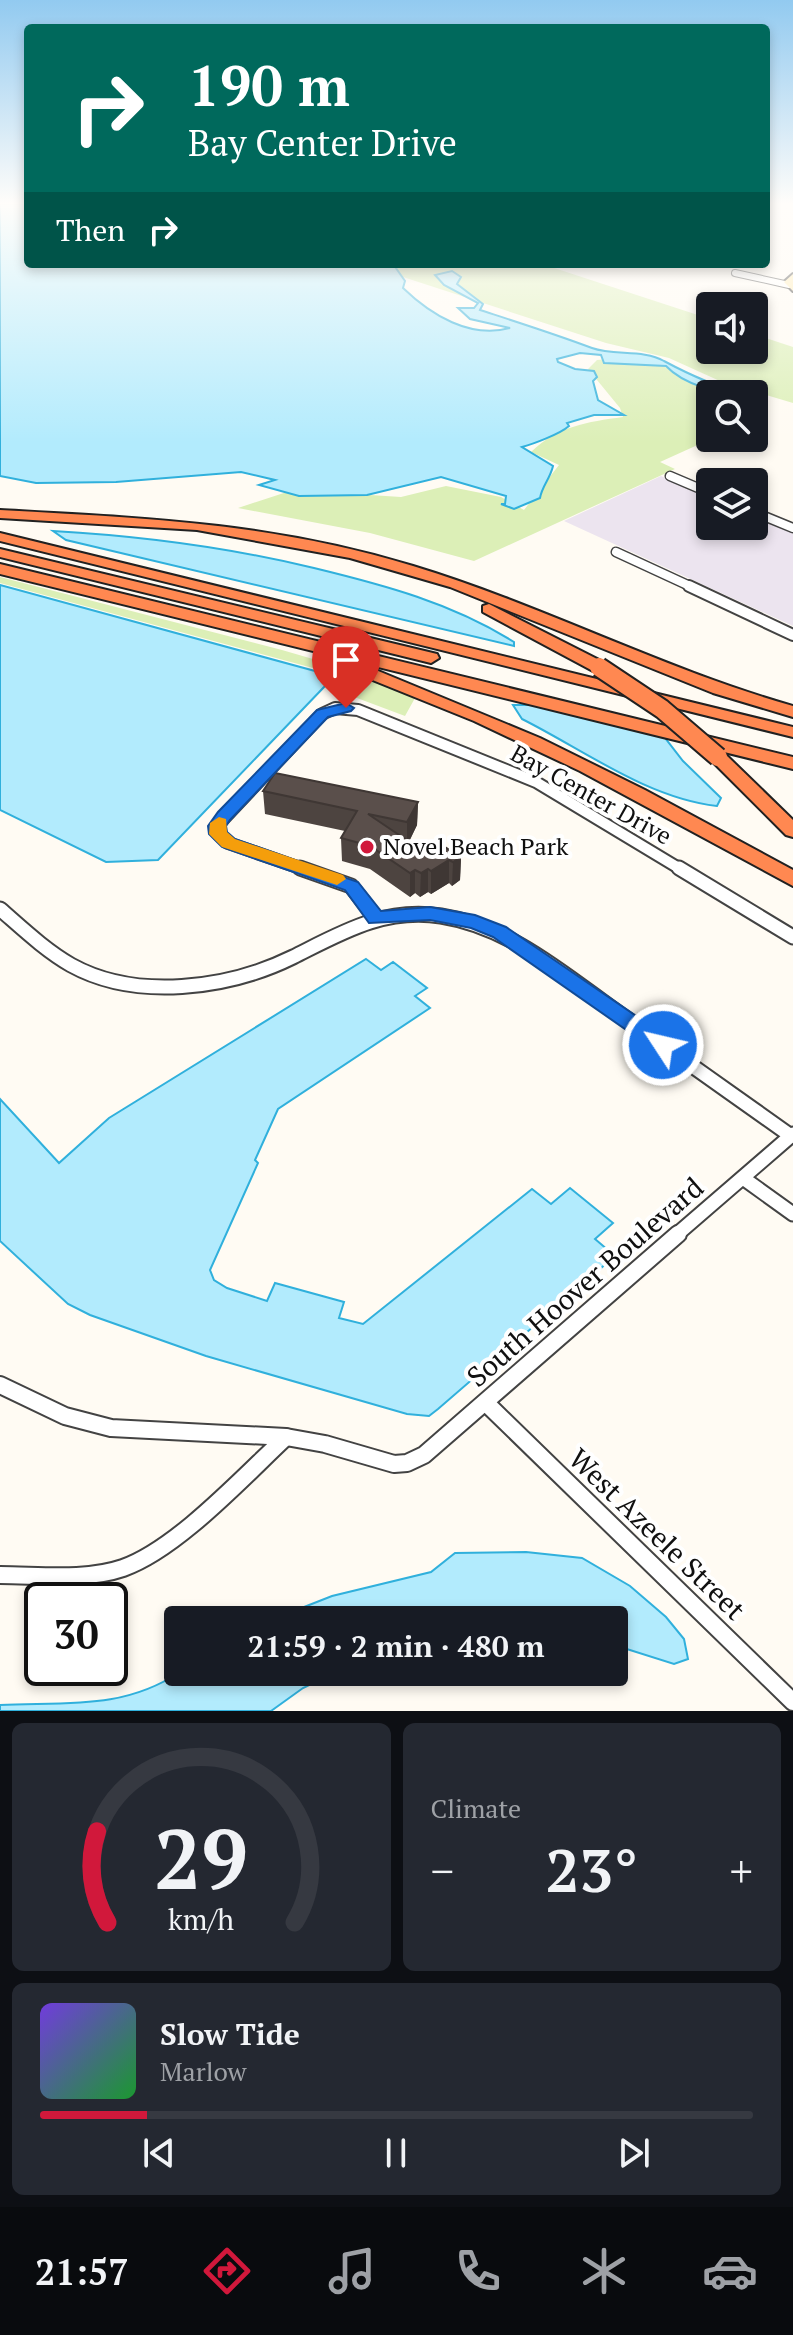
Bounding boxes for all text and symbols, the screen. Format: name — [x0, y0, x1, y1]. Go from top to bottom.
text: 190 m — [188, 48, 350, 122]
icon: right — [56, 56, 160, 160]
text: Bay Center Drive — [188, 119, 457, 166]
icon: right — [141, 208, 185, 252]
text: Then — [56, 210, 125, 250]
map controls — [696, 292, 768, 540]
button: sound — [696, 292, 768, 364]
button: search — [696, 380, 768, 452]
button: layers — [696, 468, 768, 540]
pin — [312, 626, 380, 708]
icon: arrive — [324, 638, 368, 682]
street label: Bay Center Drive — [505, 737, 678, 852]
place label: Novel Beach Park — [383, 830, 569, 862]
marker: Novel Beach Park — [358, 838, 376, 856]
position arrow — [621, 1003, 705, 1087]
street label: South Hoover Boulevard — [459, 1169, 711, 1395]
street label: West Azeele Street — [561, 1440, 754, 1628]
speed limit sign: 30 — [24, 1582, 128, 1686]
text: 21:59 · 2 min · 480 m — [248, 1626, 544, 1666]
text: Climate — [431, 1791, 521, 1825]
text: 29 — [154, 1803, 248, 1913]
text: 23° — [545, 1830, 638, 1909]
text: − — [431, 1841, 454, 1900]
text: + — [730, 1841, 753, 1900]
text: km/h — [168, 1900, 234, 1938]
text: Slow Tide — [160, 2014, 300, 2054]
text: Marlow — [160, 2054, 246, 2088]
icon: previous — [137, 2131, 181, 2175]
icon: pause — [374, 2131, 418, 2175]
icon: next — [612, 2131, 656, 2175]
icon: directions — [199, 2243, 255, 2299]
icon: music — [324, 2243, 380, 2299]
icon: phone — [450, 2243, 506, 2299]
icon: climate — [576, 2243, 632, 2299]
icon: car — [702, 2243, 758, 2299]
text: 21:57 — [35, 2248, 129, 2295]

